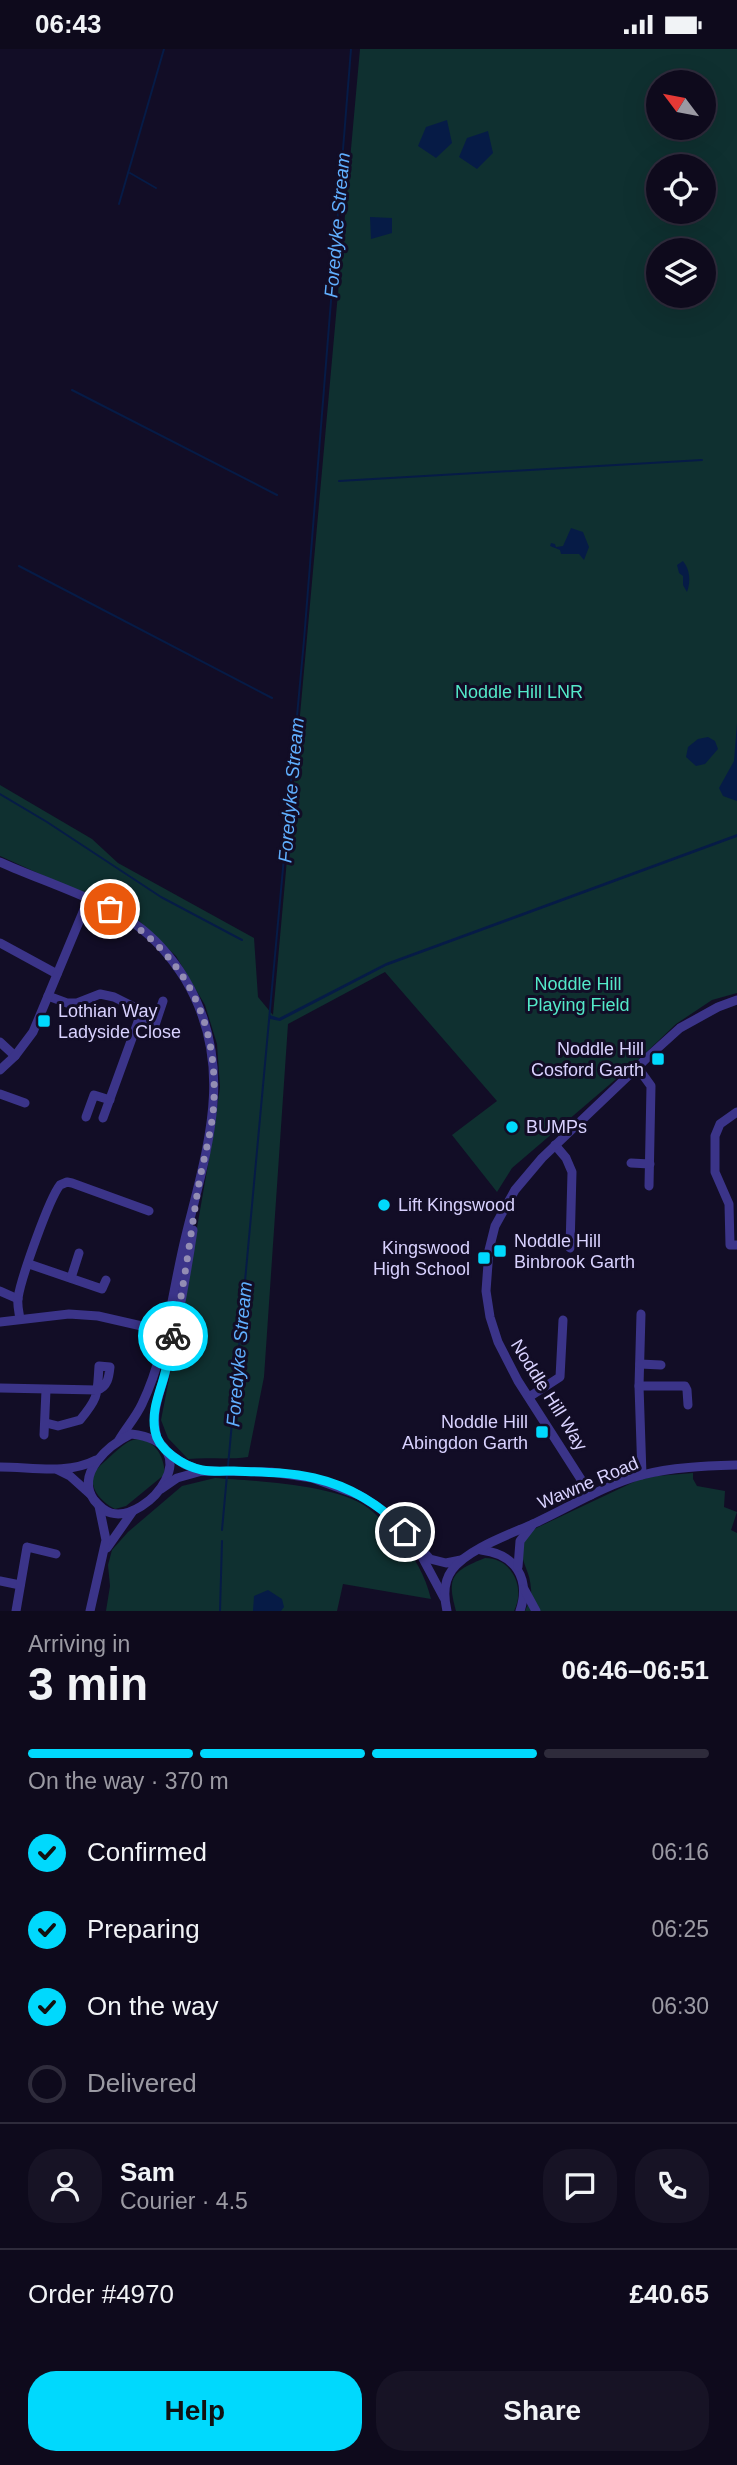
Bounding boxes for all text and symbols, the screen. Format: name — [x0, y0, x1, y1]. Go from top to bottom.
text: 06:43 — [35, 9, 102, 39]
north arrow — [646, 70, 716, 140]
map controls — [646, 70, 716, 308]
water label: Foredyke Stream — [320, 151, 354, 299]
button: locate — [646, 154, 716, 224]
button: layers — [646, 238, 716, 308]
park label: Noddle Hill LNR — [455, 682, 583, 702]
water label: Foredyke Stream — [274, 716, 308, 864]
pin — [80, 879, 140, 939]
icon: bag — [91, 890, 129, 928]
park label: Noddle Hill Playing Field — [526, 974, 630, 1015]
place label: Lothian Way Ladyside Close — [58, 1001, 181, 1042]
marker: Lothian Way Ladyside Close — [36, 1013, 52, 1029]
place label: Noddle Hill Cosford Garth — [531, 1039, 644, 1080]
marker: Noddle Hill Cosford Garth — [650, 1051, 666, 1067]
place label: BUMPs — [526, 1117, 587, 1137]
marker: BUMPs — [504, 1119, 520, 1135]
place label: Lift Kingswood — [398, 1195, 515, 1215]
marker: Lift Kingswood — [376, 1197, 392, 1213]
place label: Noddle Hill Binbrook Garth — [514, 1231, 635, 1272]
place label: Kingswood High School — [373, 1238, 470, 1279]
marker: Noddle Hill Binbrook Garth — [492, 1243, 508, 1259]
marker: Kingswood High School — [476, 1250, 492, 1266]
water label: Foredyke Stream — [222, 1280, 256, 1428]
courier — [138, 1301, 208, 1371]
icon: bike — [154, 1317, 192, 1355]
street label: Noddle Hill Way — [507, 1336, 591, 1454]
place label: Noddle Hill Abingdon Garth — [402, 1412, 528, 1453]
marker: Noddle Hill Abingdon Garth — [534, 1424, 550, 1440]
street label: Wawne Road — [535, 1453, 641, 1513]
pin — [375, 1502, 435, 1562]
icon: home — [386, 1513, 424, 1551]
text: Arriving in — [28, 1631, 130, 1657]
text: 06:46–06:51 — [562, 1655, 709, 1685]
text: 3 min — [28, 1658, 148, 1710]
text: On the way · 370 m — [28, 1768, 229, 1794]
icon: check — [28, 1834, 66, 1872]
text: Confirmed — [87, 1837, 207, 1867]
text: 06:16 — [651, 1839, 709, 1865]
icon: check — [28, 1911, 66, 1949]
text: Preparing — [87, 1914, 200, 1944]
text: 06:25 — [651, 1916, 709, 1942]
icon: check — [28, 1988, 66, 2026]
text: On the way — [87, 1991, 219, 2021]
text: 06:30 — [651, 1993, 709, 2019]
text: Delivered — [87, 2068, 197, 2098]
button: person — [28, 2149, 102, 2223]
button: chat — [543, 2149, 617, 2223]
button: phone — [635, 2149, 709, 2223]
text: Sam — [120, 2157, 175, 2187]
text: Courier · 4.5 — [120, 2188, 248, 2214]
text: Order #4970 — [28, 2279, 174, 2309]
text: £40.65 — [629, 2279, 709, 2309]
button: Help — [28, 2371, 362, 2451]
button: Share — [376, 2371, 709, 2451]

